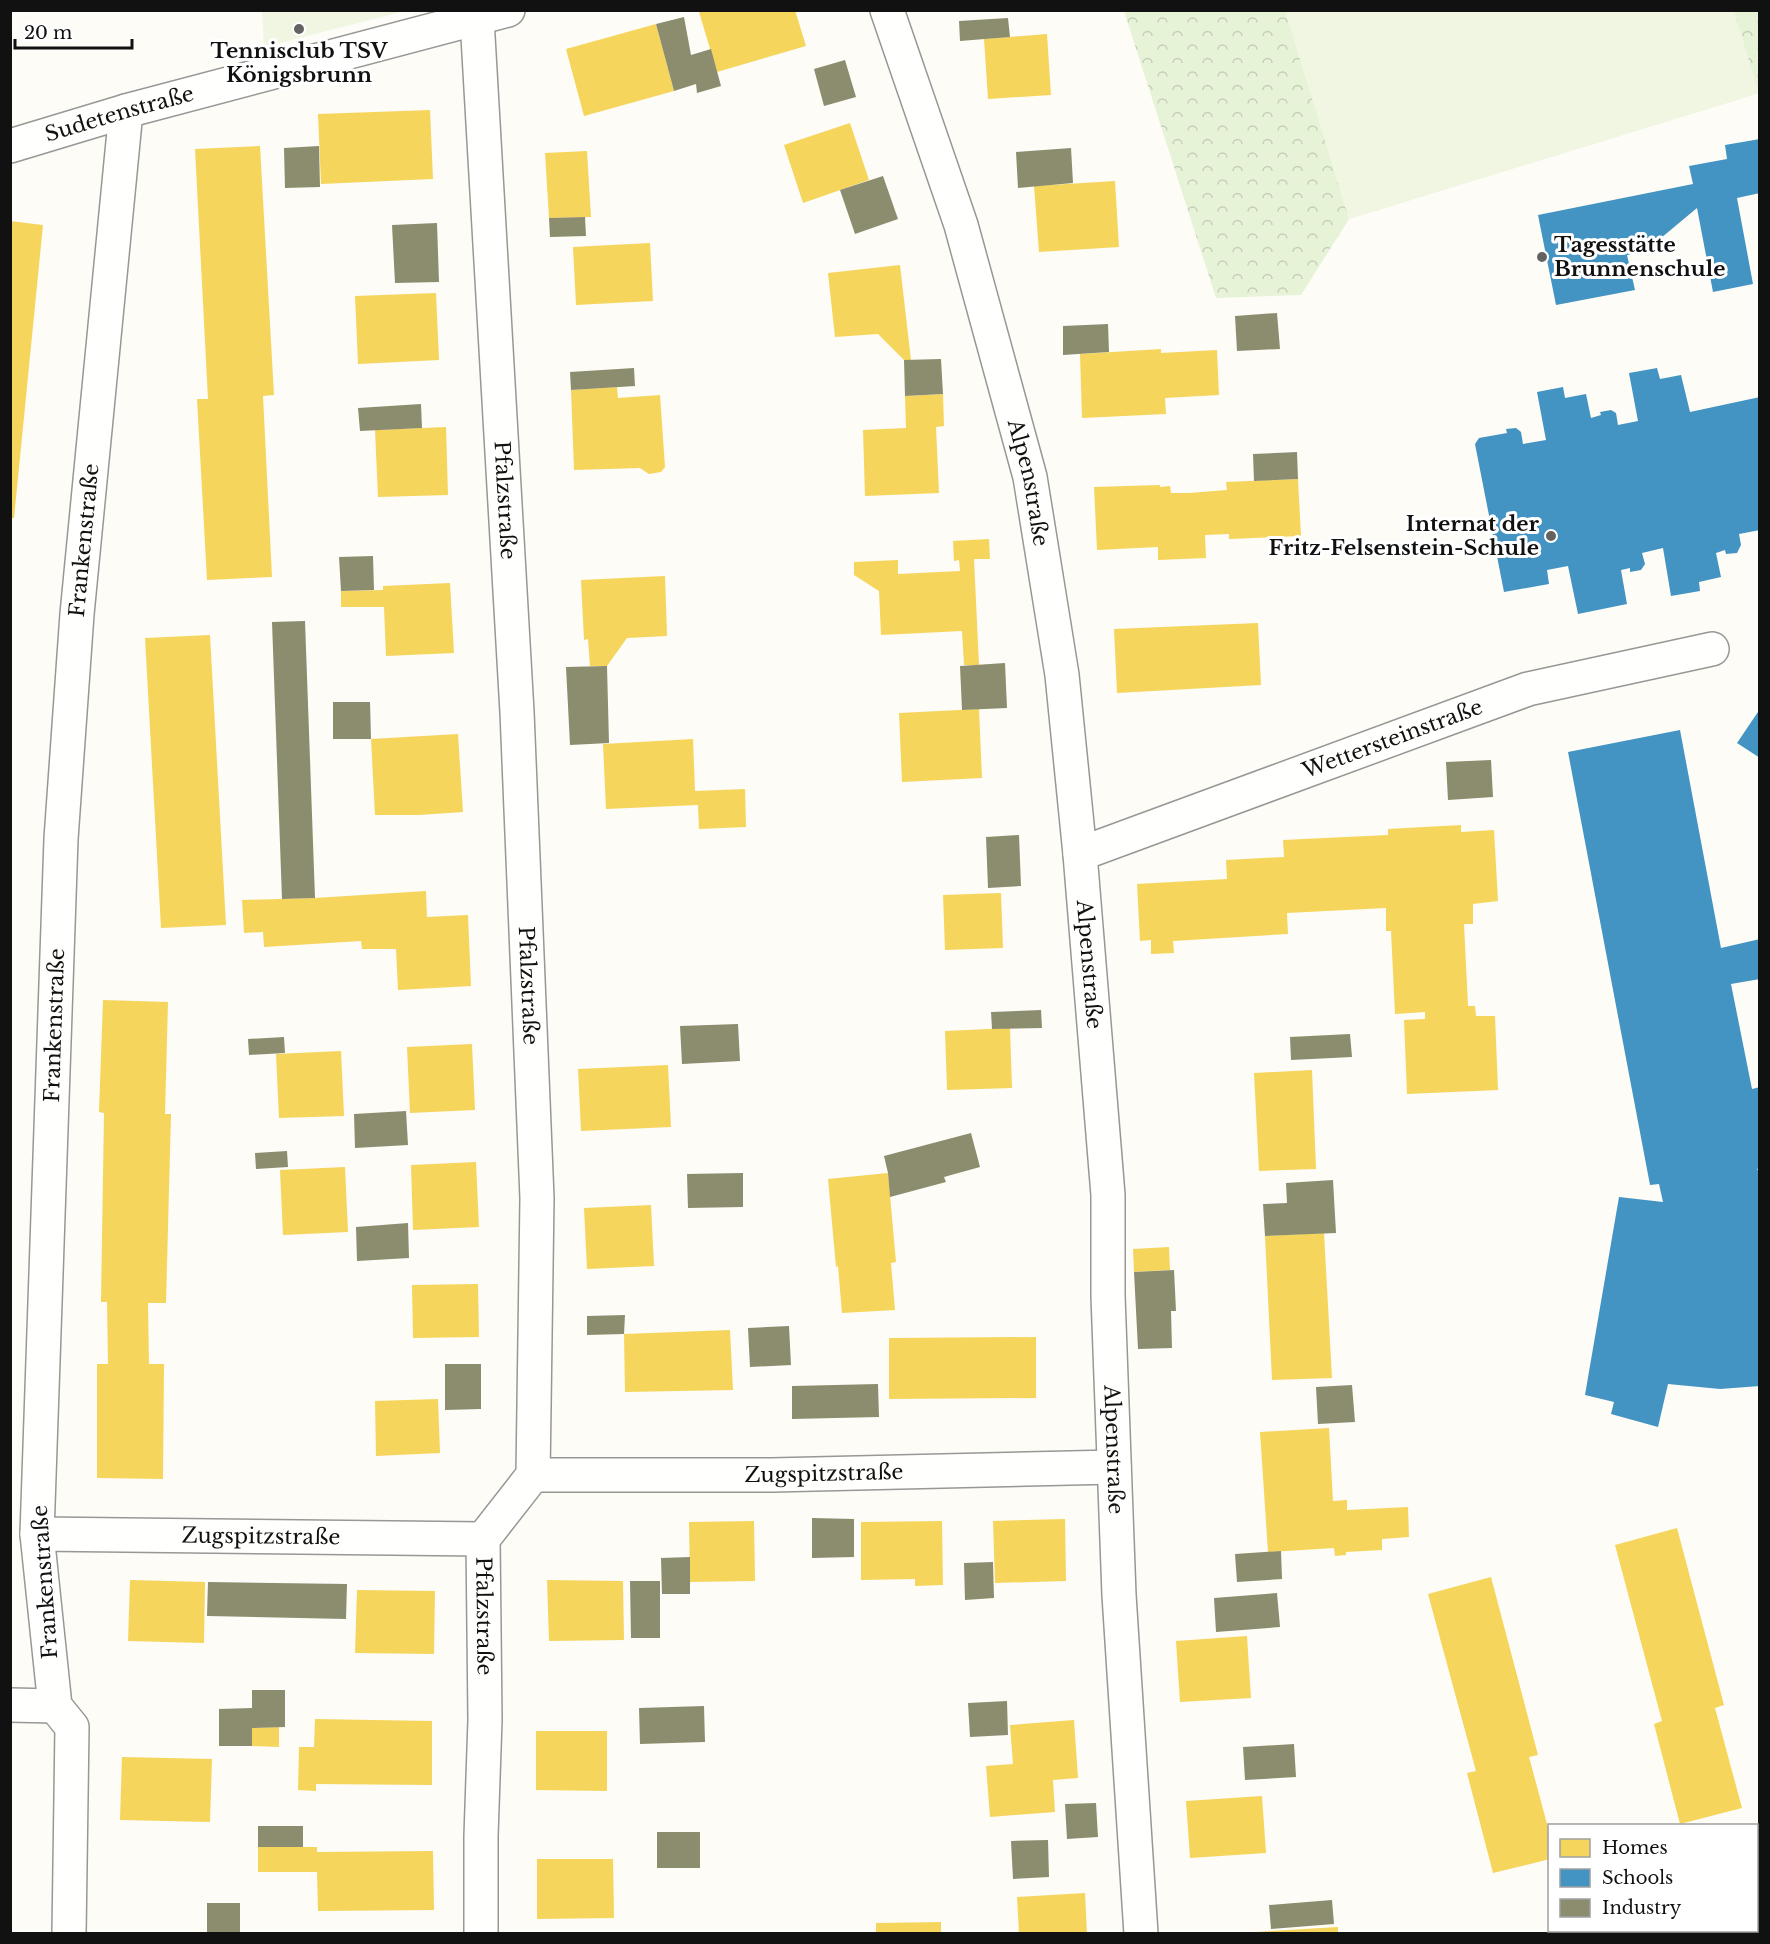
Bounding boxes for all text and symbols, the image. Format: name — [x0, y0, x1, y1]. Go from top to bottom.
scale bar — [15, 12, 132, 50]
text: 20 m — [24, 22, 72, 44]
marker: Tennisclub TSV Königsbrunn — [292, 22, 306, 36]
place label: Tennisclub TSV Königsbrunn — [210, 38, 389, 88]
street label: Sudetenstraße — [42, 81, 197, 148]
place label: Tagesstätte Brunnenschule — [1554, 232, 1725, 282]
marker: Tagesstätte Brunnenschule — [1535, 250, 1549, 264]
street label: Alpenstraße — [1002, 415, 1054, 548]
street label: Pfalzstraße — [488, 440, 521, 560]
street label: Frankenstraße — [64, 462, 105, 618]
place label: Internat der Fritz-Felsenstein-Schule — [1269, 511, 1540, 561]
marker: Internat der Fritz-Felsenstein-Schule — [1544, 529, 1558, 543]
street label: Wettersteinstraße — [1298, 694, 1486, 784]
street label: Alpenstraße — [1071, 898, 1107, 1030]
street label: Pfalzstraße — [513, 926, 544, 1046]
street label: Frankenstraße — [39, 948, 70, 1103]
street label: Alpenstraße — [1098, 1383, 1129, 1515]
street label: Zugspitzstraße — [745, 1459, 904, 1488]
street label: Frankenstraße — [27, 1504, 63, 1660]
street label: Zugspitzstraße — [181, 1523, 341, 1550]
street label: Pfalzstraße — [470, 1557, 498, 1676]
legend — [1548, 1824, 1758, 1932]
text: Homes — [1602, 1837, 1668, 1859]
text: Schools — [1602, 1867, 1673, 1889]
text: Industry — [1602, 1897, 1682, 1919]

